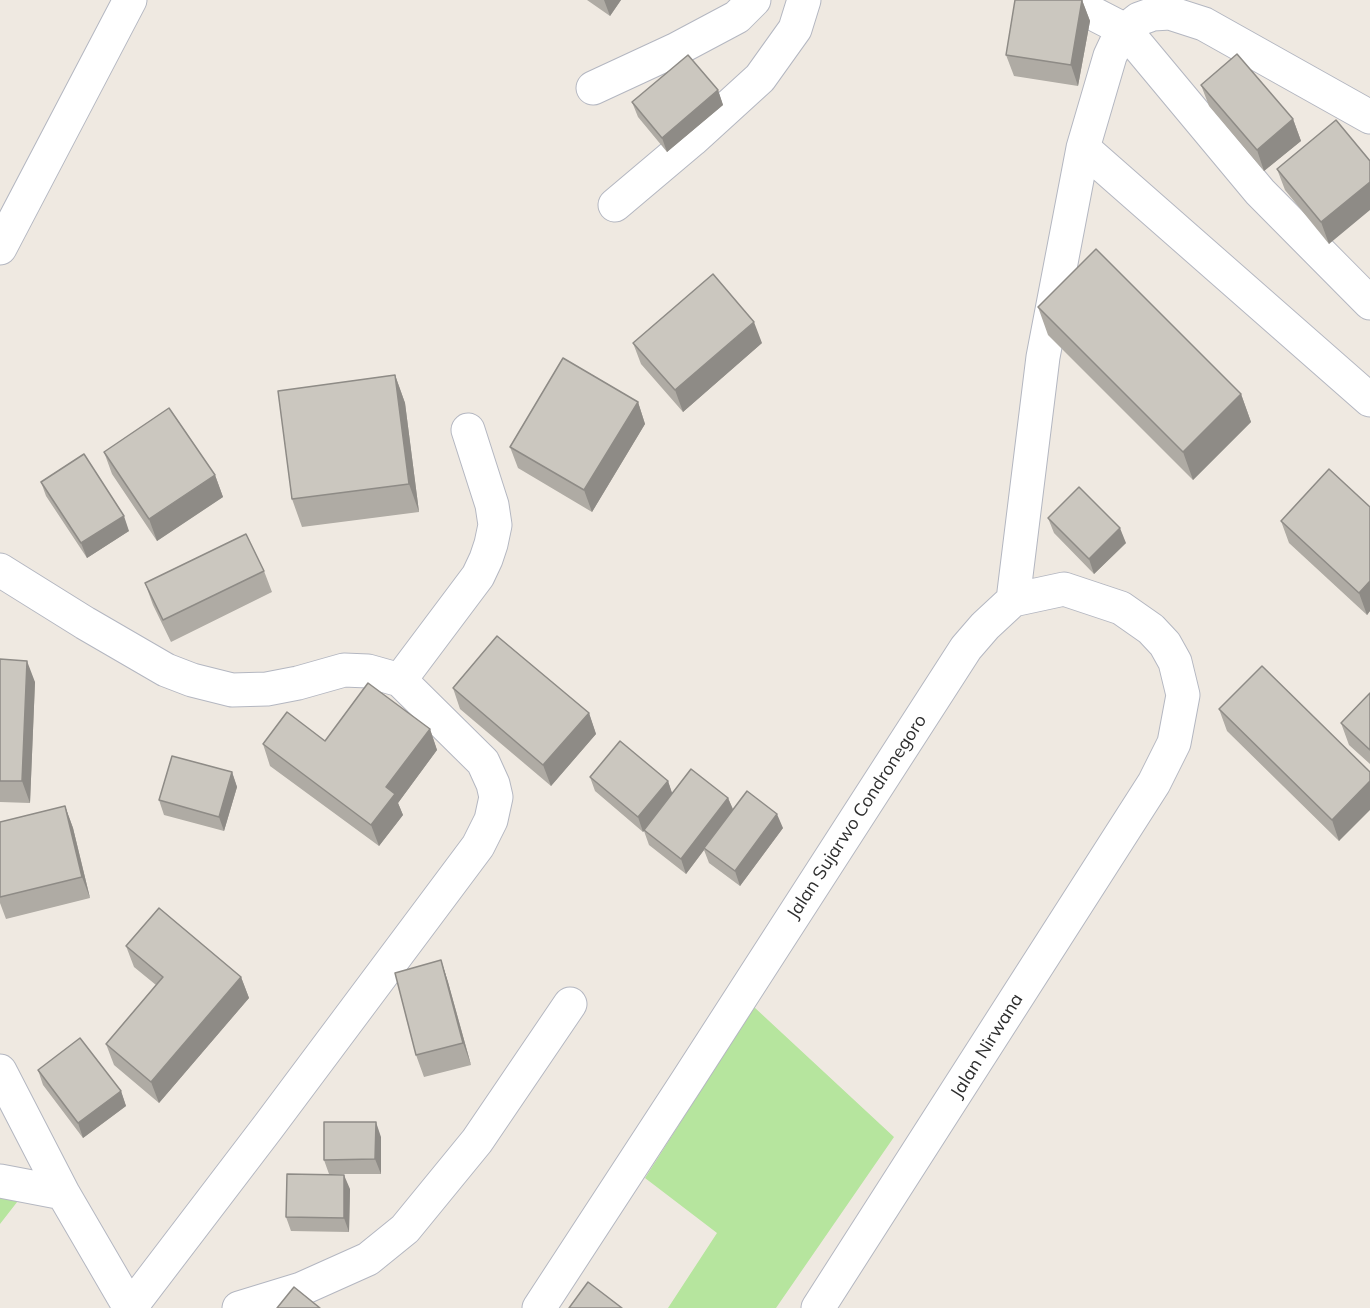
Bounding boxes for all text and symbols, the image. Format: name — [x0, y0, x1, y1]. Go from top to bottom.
street label: Jalan Sujarwo Condronegoro — [783, 711, 931, 923]
street label: Jalan Nirwana — [946, 990, 1028, 1102]

